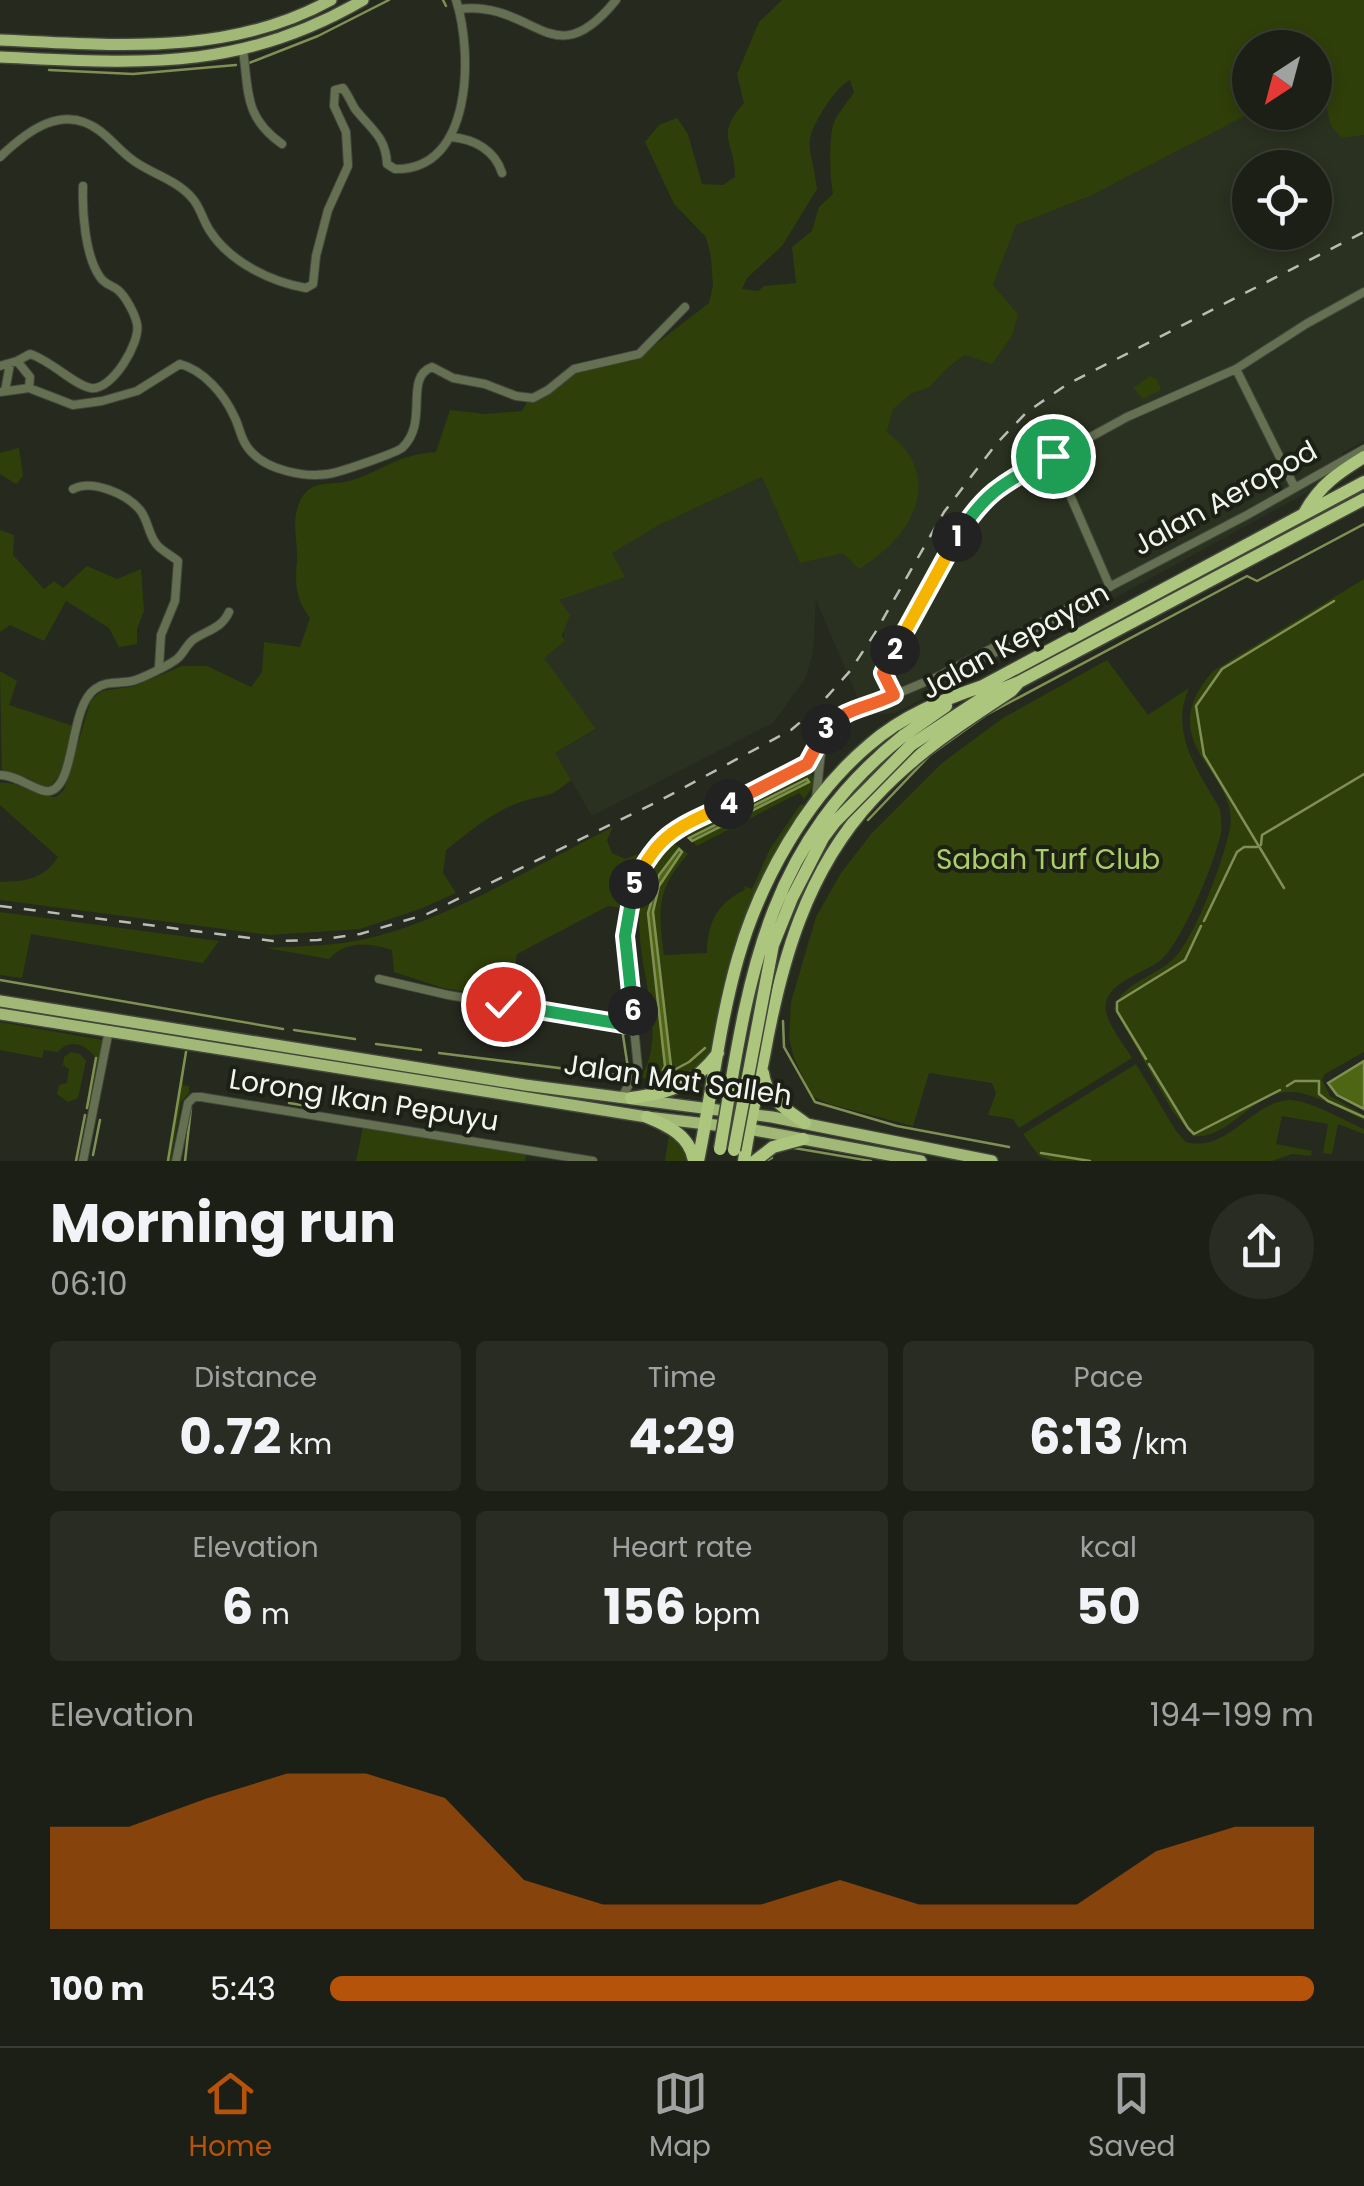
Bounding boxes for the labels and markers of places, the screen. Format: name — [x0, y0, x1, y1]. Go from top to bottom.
pin — [1011, 414, 1096, 499]
pin: 1 — [932, 512, 982, 562]
pin: 2 — [870, 625, 920, 675]
pin: 3 — [801, 704, 851, 754]
pin: 4 — [704, 779, 754, 829]
pin: 5 — [609, 859, 659, 909]
pin — [461, 962, 546, 1047]
pin: 6 — [608, 986, 658, 1036]

